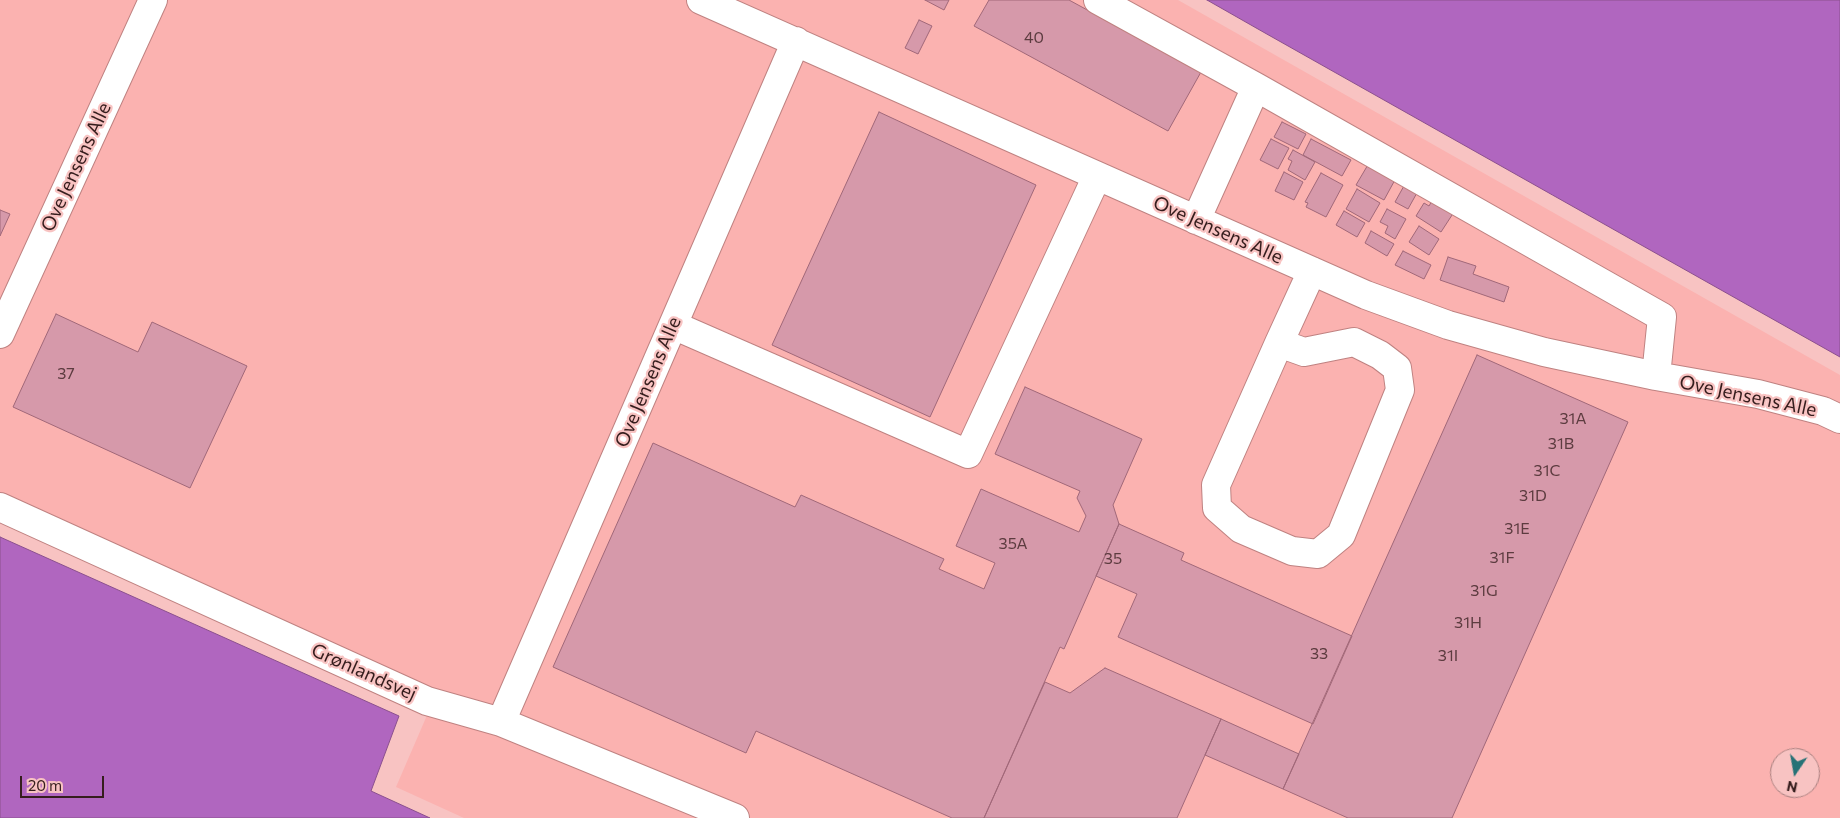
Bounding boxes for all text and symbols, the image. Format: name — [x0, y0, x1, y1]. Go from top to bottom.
house number: 40 — [1024, 28, 1044, 48]
street label: Ove Jensens Alle — [36, 99, 116, 235]
street label: Ove Jensens Alle — [1150, 191, 1286, 269]
street label: Ove Jensens Alle — [610, 313, 686, 451]
house number: 37 — [57, 364, 75, 384]
street label: Ove Jensens Alle — [1677, 370, 1819, 422]
house number: 31A — [1559, 409, 1587, 429]
house number: 31B — [1548, 434, 1574, 454]
house number: 31C — [1534, 461, 1560, 481]
house number: 31D — [1519, 486, 1547, 506]
house number: 31E — [1504, 519, 1530, 539]
house number: 35A — [999, 534, 1027, 554]
house number: 31F — [1489, 548, 1515, 568]
house number: 35 — [1104, 549, 1122, 569]
house number: 31G — [1470, 581, 1498, 601]
house number: 31H — [1454, 613, 1482, 633]
street label: Grønlandsvej — [308, 639, 420, 705]
house number: 33 — [1310, 644, 1328, 664]
house number: 31I — [1438, 646, 1458, 666]
north arrow — [1770, 748, 1820, 798]
scale bar — [22, 766, 106, 798]
text: 20 m — [28, 776, 62, 794]
text: N — [1785, 778, 1799, 797]

